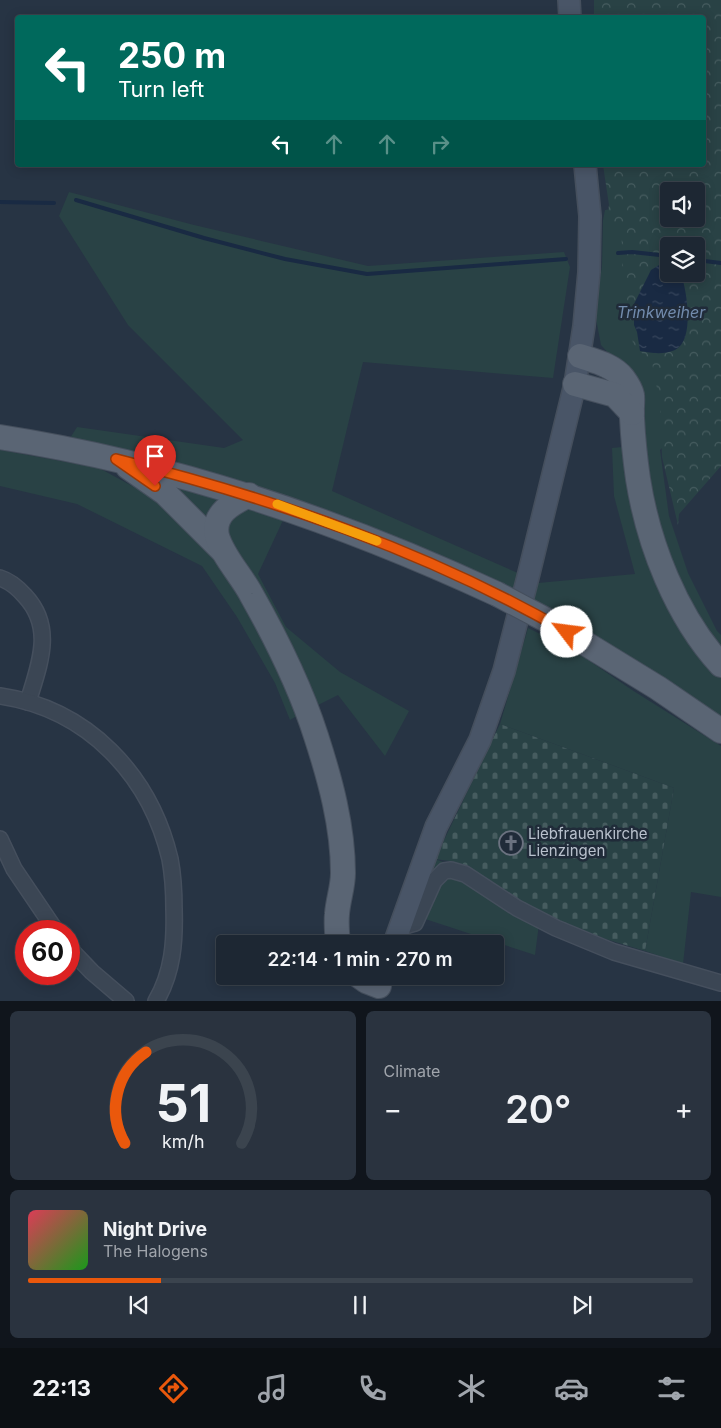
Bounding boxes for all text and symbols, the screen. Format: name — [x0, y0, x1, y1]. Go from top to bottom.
text: 250 m — [118, 34, 226, 76]
icon: left — [35, 35, 100, 100]
text: Turn left — [118, 76, 204, 102]
icon: left — [267, 130, 295, 158]
icon: ahead — [320, 130, 348, 158]
icon: ahead — [373, 130, 401, 158]
icon: right — [426, 130, 454, 158]
map controls — [660, 182, 705, 282]
button: sound — [660, 182, 705, 227]
button: layers — [660, 237, 705, 282]
water label: Trinkweiher — [617, 302, 706, 322]
pin — [134, 435, 176, 486]
icon: arrive — [141, 442, 169, 470]
position arrow — [540, 605, 592, 657]
place label: Liebfrauenkirche Lienzingen — [528, 824, 648, 860]
church icon: Liebfrauenkirche Lienzingen — [498, 830, 524, 856]
speed limit sign: 60 — [15, 920, 80, 985]
text: 22:14 · 1 min · 270 m — [267, 948, 453, 971]
text: Climate — [384, 1061, 440, 1081]
text: 51 — [155, 1072, 211, 1135]
text: 20° — [505, 1086, 571, 1132]
text: − — [384, 1092, 402, 1126]
text: + — [674, 1092, 693, 1126]
text: km/h — [162, 1131, 204, 1152]
text: Night Drive — [103, 1218, 207, 1241]
text: The Halogens — [103, 1241, 208, 1261]
icon: previous — [125, 1291, 153, 1319]
icon: pause — [346, 1291, 374, 1319]
icon: next — [568, 1291, 596, 1319]
icon: directions — [156, 1371, 191, 1406]
icon: music — [255, 1371, 290, 1406]
icon: phone — [355, 1371, 390, 1406]
icon: climate — [454, 1371, 489, 1406]
icon: car — [554, 1371, 589, 1406]
icon: filters — [654, 1371, 689, 1406]
text: 22:13 — [32, 1375, 91, 1401]

